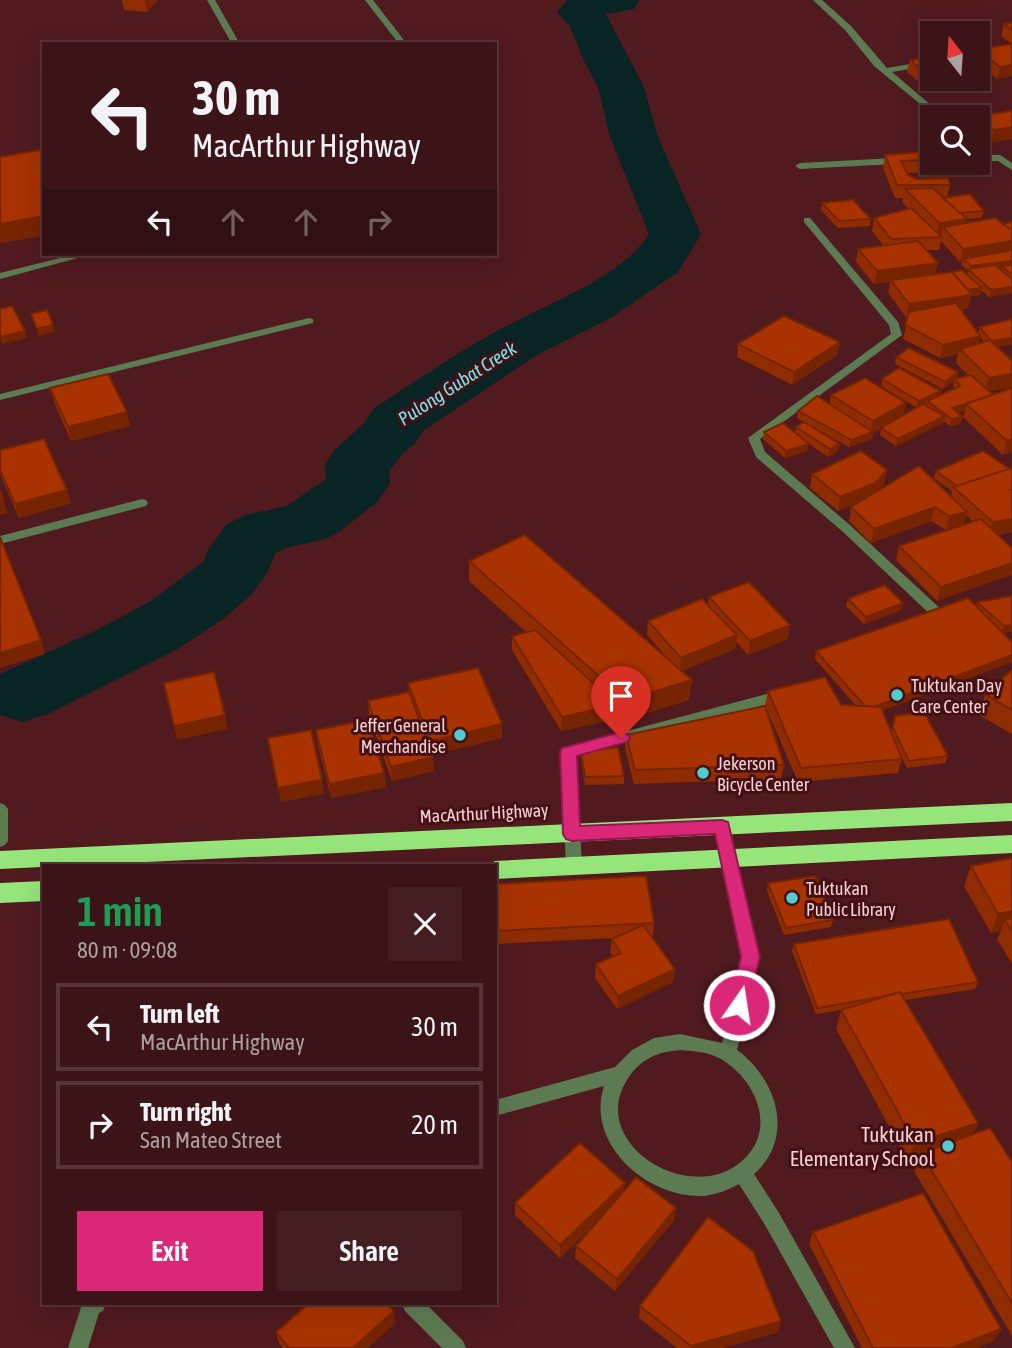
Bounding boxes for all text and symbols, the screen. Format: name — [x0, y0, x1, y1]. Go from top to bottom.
north arrow — [920, 21, 990, 91]
map controls — [920, 21, 990, 175]
text: 30 m — [192, 69, 280, 125]
icon: left — [77, 70, 168, 161]
button: search — [920, 105, 990, 175]
text: MacArthur Highway — [192, 127, 421, 164]
icon: left — [141, 203, 179, 241]
icon: ahead — [214, 203, 252, 241]
icon: ahead — [287, 203, 325, 241]
icon: right — [360, 203, 398, 241]
water label: Pulong Gubat Creek — [394, 336, 521, 430]
pin — [591, 666, 651, 738]
place label: Tuktukan Day Care Center — [911, 675, 1002, 717]
icon: arrive — [602, 677, 640, 715]
marker: Tuktukan Day Care Center — [889, 687, 905, 703]
place label: Jeffer General Merchandise — [354, 715, 446, 757]
marker: Jeffer General Merchandise — [452, 727, 468, 743]
place label: Jekerson Bicycle Center — [717, 753, 810, 795]
marker: Jekerson Bicycle Center — [695, 765, 711, 781]
street label: MacArthur Highway — [419, 799, 549, 827]
place label: Tuktukan Public Library — [806, 878, 896, 920]
text: 1 min — [77, 887, 163, 935]
button: close — [388, 887, 462, 961]
marker: Tuktukan Public Library — [784, 890, 800, 906]
text: 80 m · 09:08 — [77, 937, 177, 963]
position arrow — [702, 968, 776, 1042]
text: Turn left — [140, 999, 220, 1029]
icon: left — [81, 1008, 119, 1046]
text: 30 m — [411, 1012, 458, 1042]
text: MacArthur Highway — [140, 1029, 305, 1055]
text: Turn right — [140, 1097, 231, 1127]
icon: right — [81, 1106, 119, 1144]
text: 20 m — [411, 1110, 458, 1140]
place label: Tuktukan Elementary School — [790, 1122, 934, 1170]
text: San Mateo Street — [140, 1127, 282, 1153]
marker: Tuktukan Elementary School — [940, 1138, 956, 1154]
button: Exit — [77, 1211, 263, 1291]
button: Share — [277, 1211, 462, 1291]

